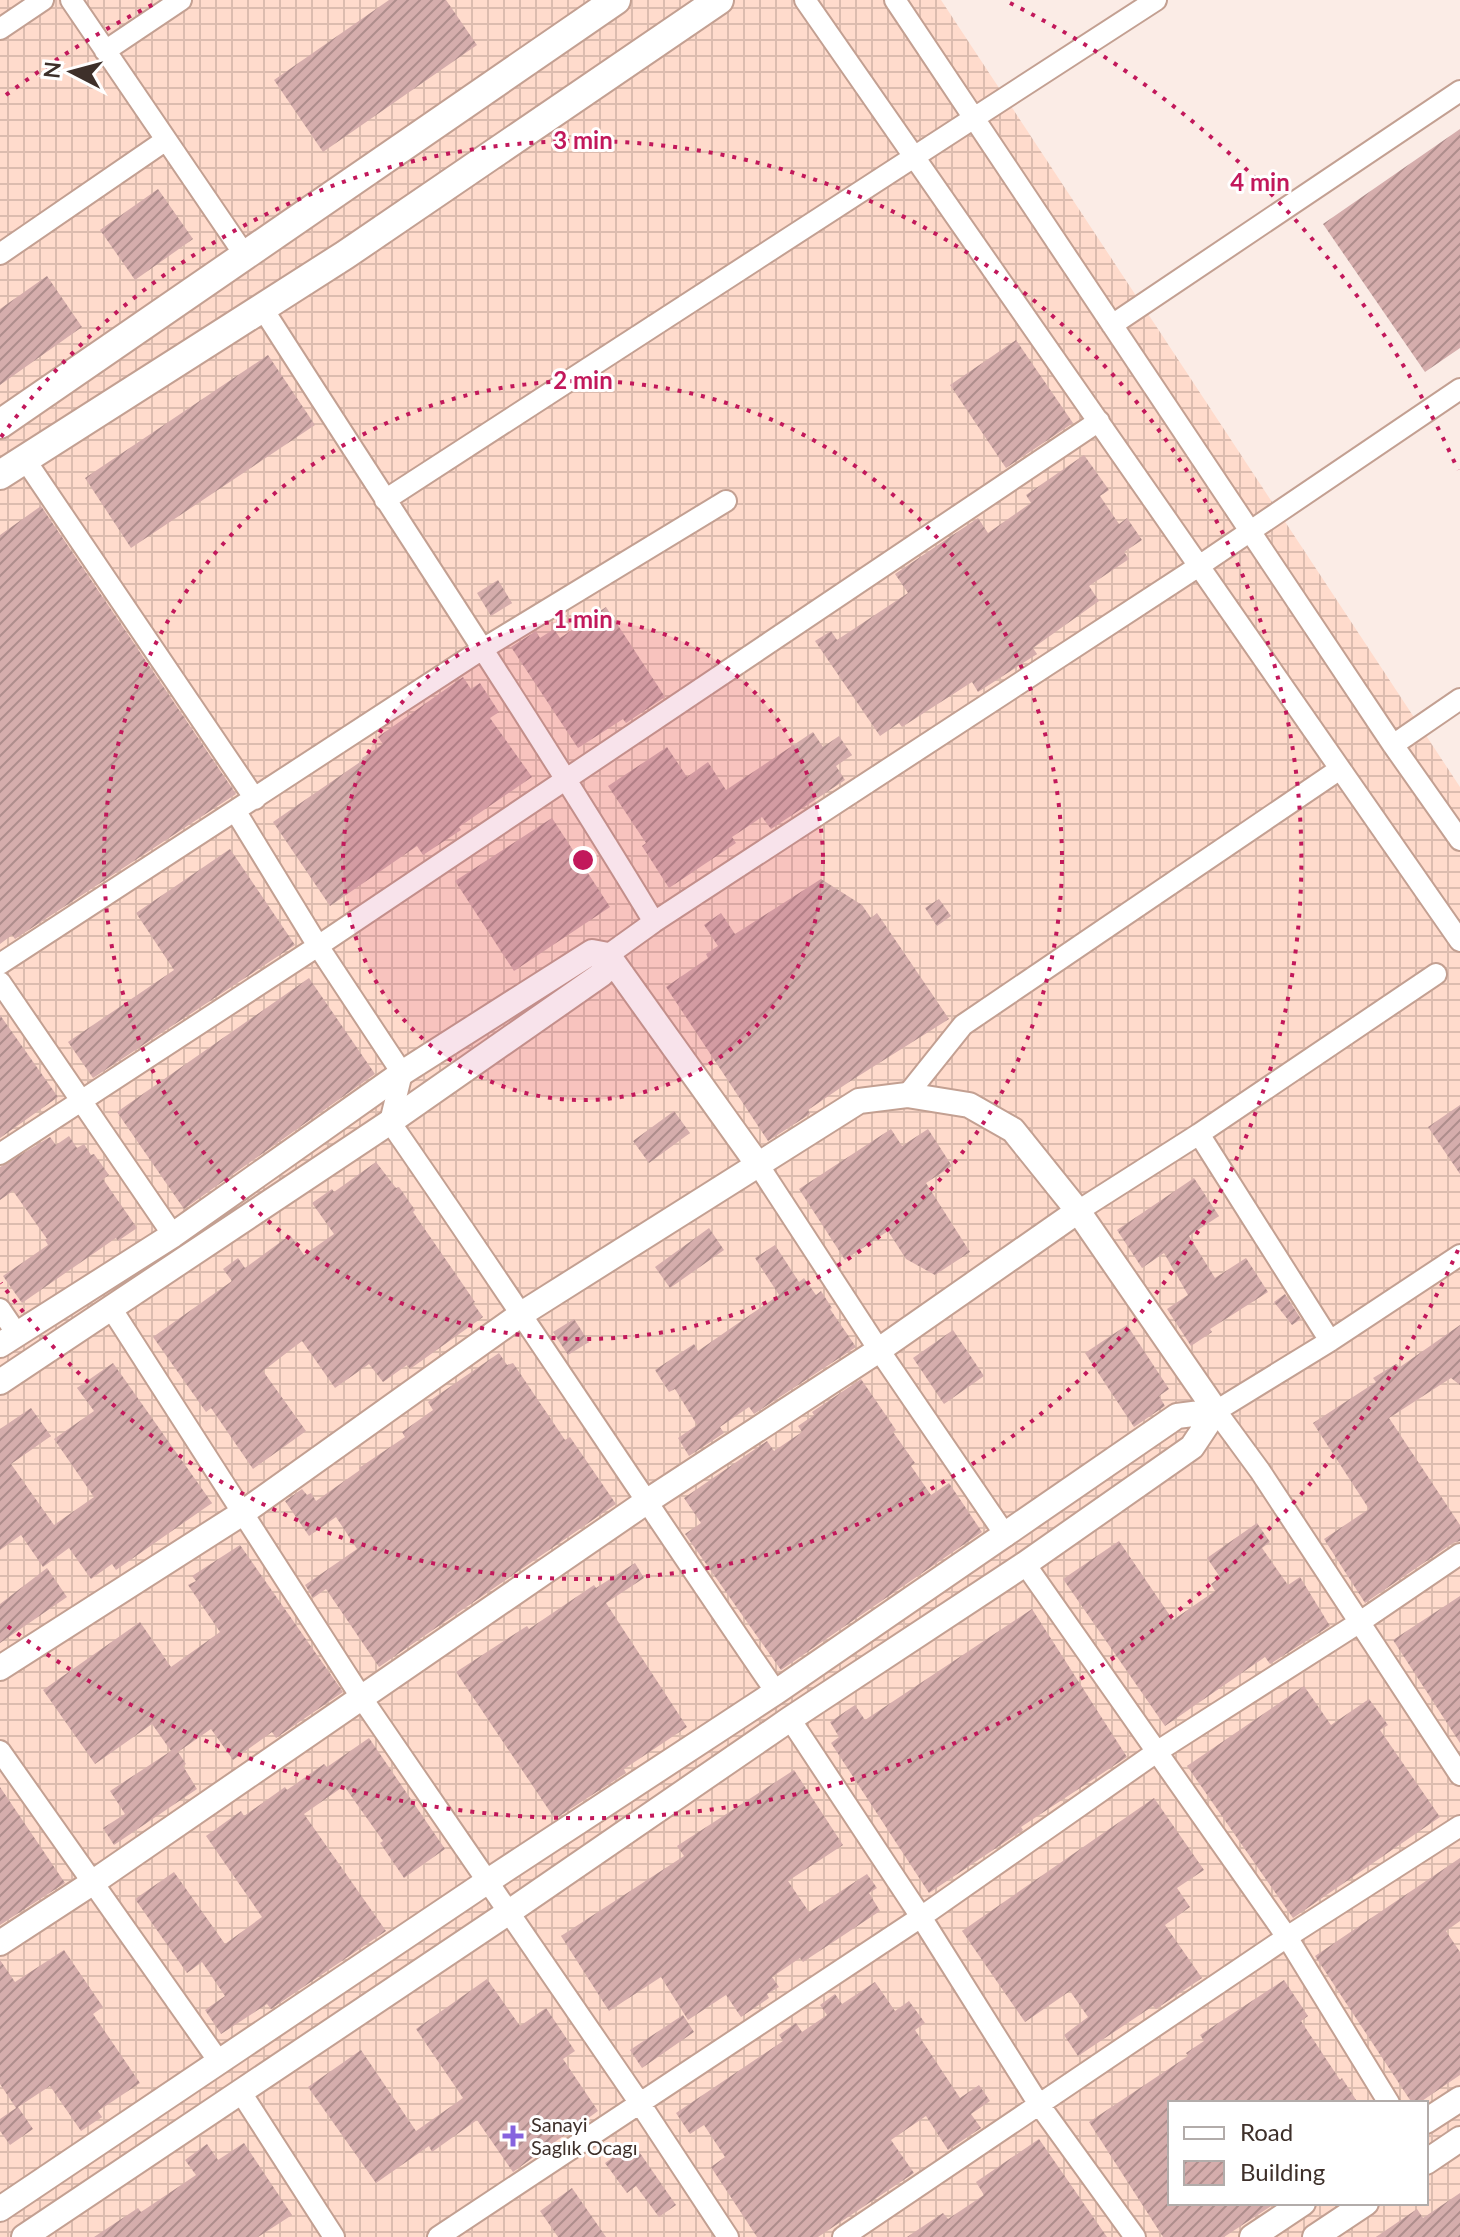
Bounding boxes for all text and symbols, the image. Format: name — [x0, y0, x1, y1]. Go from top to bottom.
north arrow — [32, 32, 112, 112]
text: N — [37, 60, 66, 80]
text: 3 min — [553, 125, 613, 154]
text: 4 min — [1230, 167, 1290, 196]
text: 2 min — [553, 365, 613, 394]
text: 1 min — [553, 604, 613, 633]
centre of rings — [569, 846, 597, 874]
legend — [1168, 2101, 1428, 2205]
place label: Sanayi Saglık Ocagı — [531, 2112, 637, 2159]
text: Road — [1240, 2117, 1293, 2146]
marker: Sanayi Saglık Ocagı — [502, 2125, 524, 2147]
text: Building — [1240, 2157, 1325, 2186]

